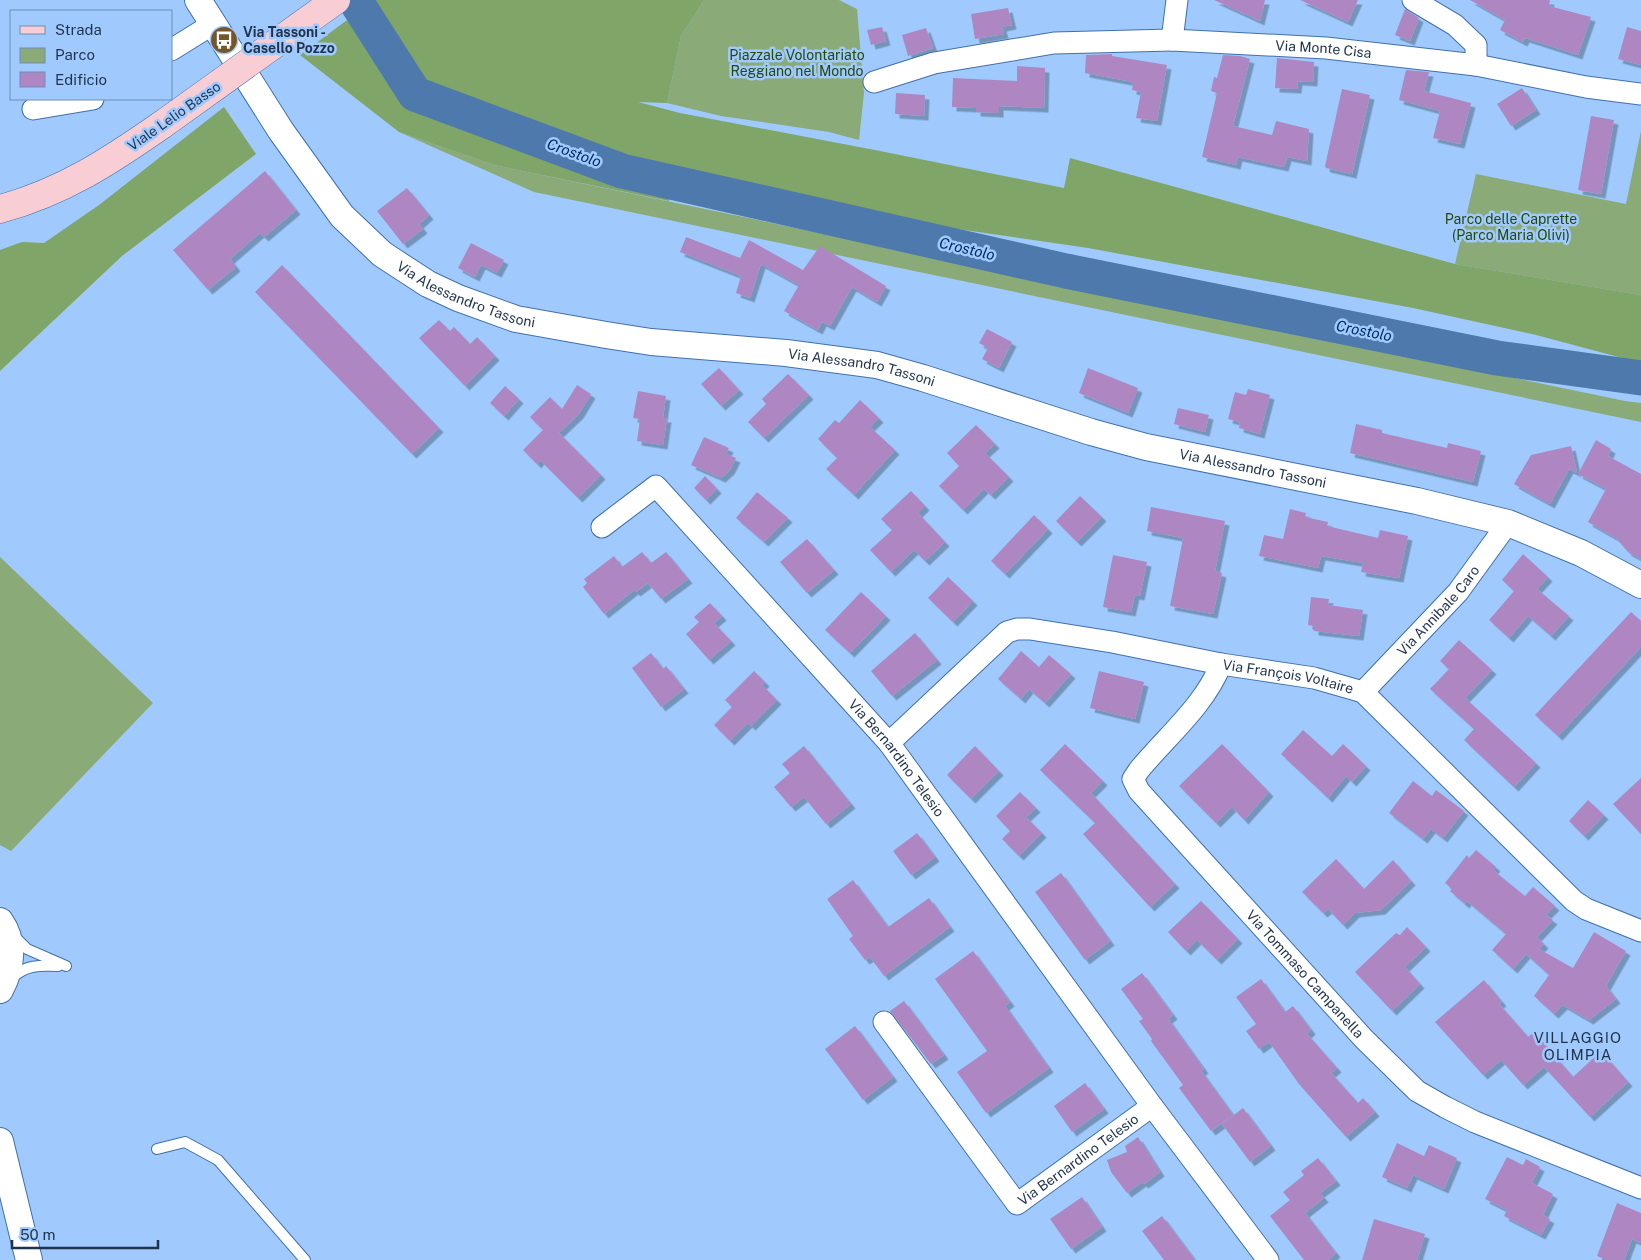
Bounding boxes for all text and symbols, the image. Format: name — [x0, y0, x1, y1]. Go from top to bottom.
legend — [10, 10, 172, 100]
text: Strada — [55, 21, 102, 38]
place label: Via Tassoni - Casello Pozzo — [243, 24, 335, 56]
bus stop icon: Via Tassoni - Casello Pozzo — [209, 25, 239, 55]
street label: Via Monte Cisa — [1275, 37, 1372, 61]
text: Parco — [55, 46, 95, 63]
park label: Piazzale Volontariato Reggiano nel Mondo — [729, 47, 865, 79]
text: Edificio — [55, 71, 107, 88]
street label: Viale Lelio Basso — [125, 78, 223, 154]
water label: Crostolo — [545, 135, 604, 170]
park label: Parco delle Caprette (Parco Maria Olivi) — [1445, 211, 1577, 243]
water label: Crostolo — [938, 234, 997, 263]
street label: Via Alessandro Tassoni — [394, 258, 536, 330]
water label: Crostolo — [1335, 317, 1393, 344]
street label: Via Alessandro Tassoni — [787, 345, 937, 389]
street label: Via Alessandro Tassoni — [1178, 446, 1328, 491]
street label: Via Annibale Caro — [1394, 562, 1483, 659]
street label: Via François Voltaire — [1222, 656, 1355, 697]
street label: Via Bernardino Telesio — [845, 696, 948, 820]
street label: Via Tommaso Campanella — [1243, 907, 1367, 1041]
district label: VILLAGGIO OLIMPIA — [1534, 1029, 1622, 1063]
street label: Via Bernardino Telesio — [1015, 1110, 1142, 1209]
scale bar — [12, 1218, 159, 1250]
text: 50 m — [20, 1226, 55, 1243]

